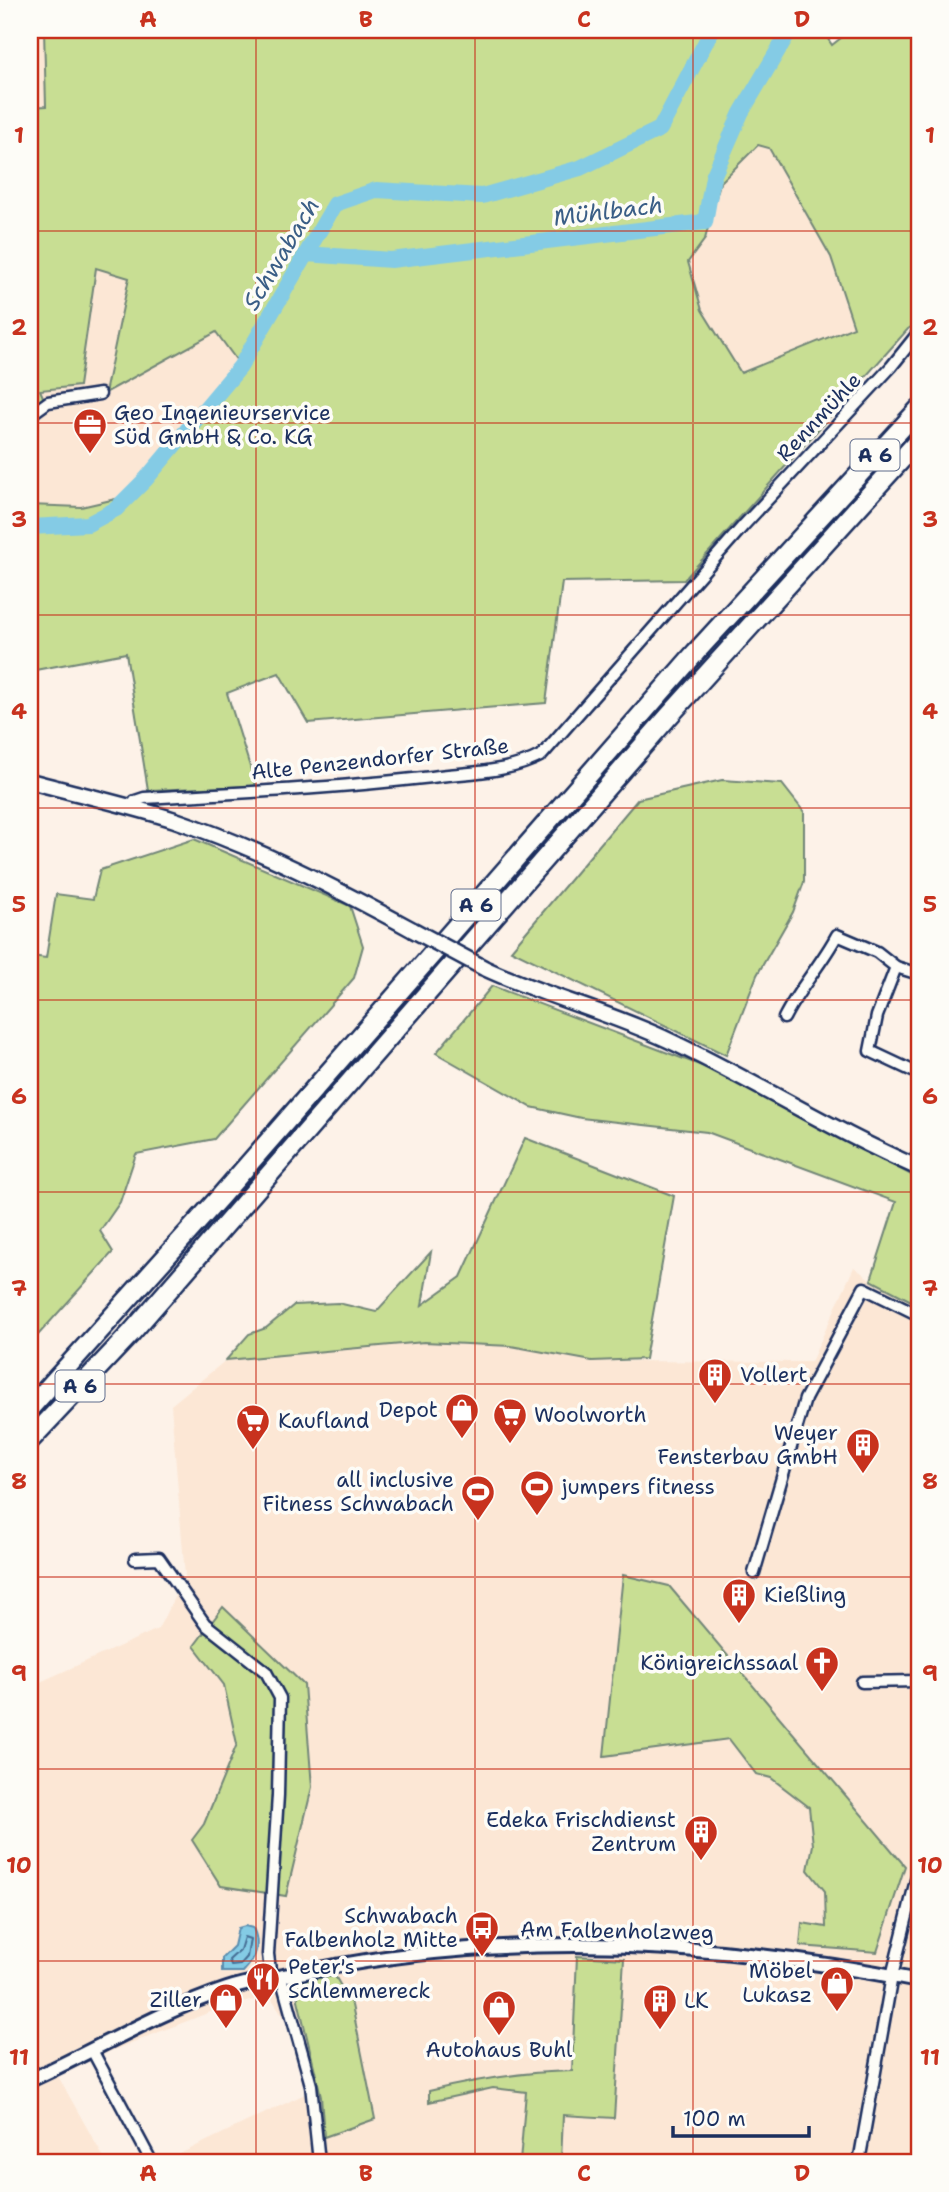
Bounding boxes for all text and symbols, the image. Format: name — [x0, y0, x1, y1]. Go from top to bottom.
text: A — [139, 4, 157, 34]
text: B — [359, 4, 373, 34]
text: C — [577, 4, 591, 34]
text: D — [794, 4, 810, 34]
text: 1 — [14, 120, 24, 150]
text: 1 — [925, 120, 935, 150]
water label: Mühlbach — [552, 189, 664, 233]
water label: Schwabach — [236, 193, 326, 315]
text: 2 — [11, 312, 27, 342]
text: 2 — [922, 312, 938, 342]
street label: Rennmühle — [770, 366, 868, 468]
place label: Geo Ingenieurservice Süd GmbH & Co. KG — [114, 399, 331, 451]
office icon: Geo Ingenieurservice Süd GmbH & Co. KG — [71, 406, 109, 455]
road number: A 6 — [850, 440, 900, 470]
text: 3 — [11, 504, 27, 534]
text: 3 — [922, 504, 938, 534]
text: 4 — [11, 696, 27, 726]
text: 4 — [922, 696, 938, 726]
street label: Alte Penzendorfer Straße — [250, 732, 510, 786]
text: 5 — [12, 889, 26, 919]
text: 5 — [923, 889, 937, 919]
road number: A 6 — [452, 890, 500, 920]
text: 6 — [11, 1081, 27, 1111]
text: 6 — [922, 1081, 938, 1111]
text: 7 — [11, 1273, 27, 1303]
text: 7 — [922, 1273, 938, 1303]
building icon: Vollert — [696, 1356, 734, 1405]
place label: Vollert — [740, 1361, 808, 1389]
road number: A 6 — [56, 1370, 104, 1402]
shop icon: Depot — [443, 1391, 481, 1440]
place label: Depot — [379, 1396, 438, 1424]
supermarket icon: Woolworth — [491, 1396, 529, 1445]
place label: Woolworth — [534, 1401, 647, 1429]
supermarket icon: Kaufland — [234, 1402, 272, 1451]
place label: Kaufland — [278, 1407, 369, 1435]
place label: Weyer Fensterbau GmbH — [657, 1419, 838, 1471]
building icon: Weyer Fensterbau GmbH — [844, 1426, 882, 1475]
text: 8 — [11, 1466, 27, 1496]
place label: all inclusive Fitness Schwabach — [262, 1466, 454, 1518]
text: 8 — [922, 1466, 938, 1496]
sports icon: jumpers fitness — [518, 1468, 556, 1517]
sports icon: all inclusive Fitness Schwabach — [459, 1473, 497, 1522]
place label: jumpers fitness — [561, 1473, 715, 1501]
building icon: Kießling — [720, 1576, 758, 1625]
place label: Kießling — [764, 1581, 846, 1609]
church icon: Königreichssaal — [803, 1644, 841, 1693]
place label: Königreichssaal — [640, 1649, 799, 1677]
text: 9 — [11, 1658, 27, 1688]
text: 9 — [922, 1658, 938, 1688]
place label: Edeka Frischdienst Zentrum — [486, 1806, 676, 1858]
building icon: Edeka Frischdienst Zentrum — [682, 1813, 720, 1862]
text: 10 — [6, 1850, 32, 1880]
text: 10 — [917, 1850, 943, 1880]
place label: Schwabach Falbenholz Mitte — [284, 1902, 458, 1954]
bus stop icon: Schwabach Falbenholz Mitte — [463, 1909, 501, 1958]
street label: Am Falbenholzweg — [520, 1915, 714, 1947]
place label: Peter's Schlemmereck — [288, 1953, 431, 2005]
place label: Möbel Lukasz — [742, 1957, 813, 2009]
restaurant icon: Peter's Schlemmereck — [244, 1960, 282, 2009]
shop icon: Möbel Lukasz — [818, 1964, 856, 2013]
shop icon: Ziller — [207, 1981, 245, 2030]
building icon: LK — [641, 1982, 679, 2031]
place label: Ziller — [150, 1986, 202, 2014]
place label: LK — [684, 1987, 709, 2015]
shop icon: Autohaus Buhl — [480, 1988, 518, 2037]
place label: Autohaus Buhl — [426, 2036, 573, 2064]
text: 11 — [9, 2042, 29, 2072]
text: 11 — [920, 2042, 940, 2072]
scale bar — [673, 2094, 809, 2138]
text: 100 m — [683, 2105, 746, 2133]
text: A — [139, 2158, 157, 2188]
text: B — [359, 2158, 373, 2188]
text: C — [577, 2158, 591, 2188]
text: D — [794, 2158, 810, 2188]

